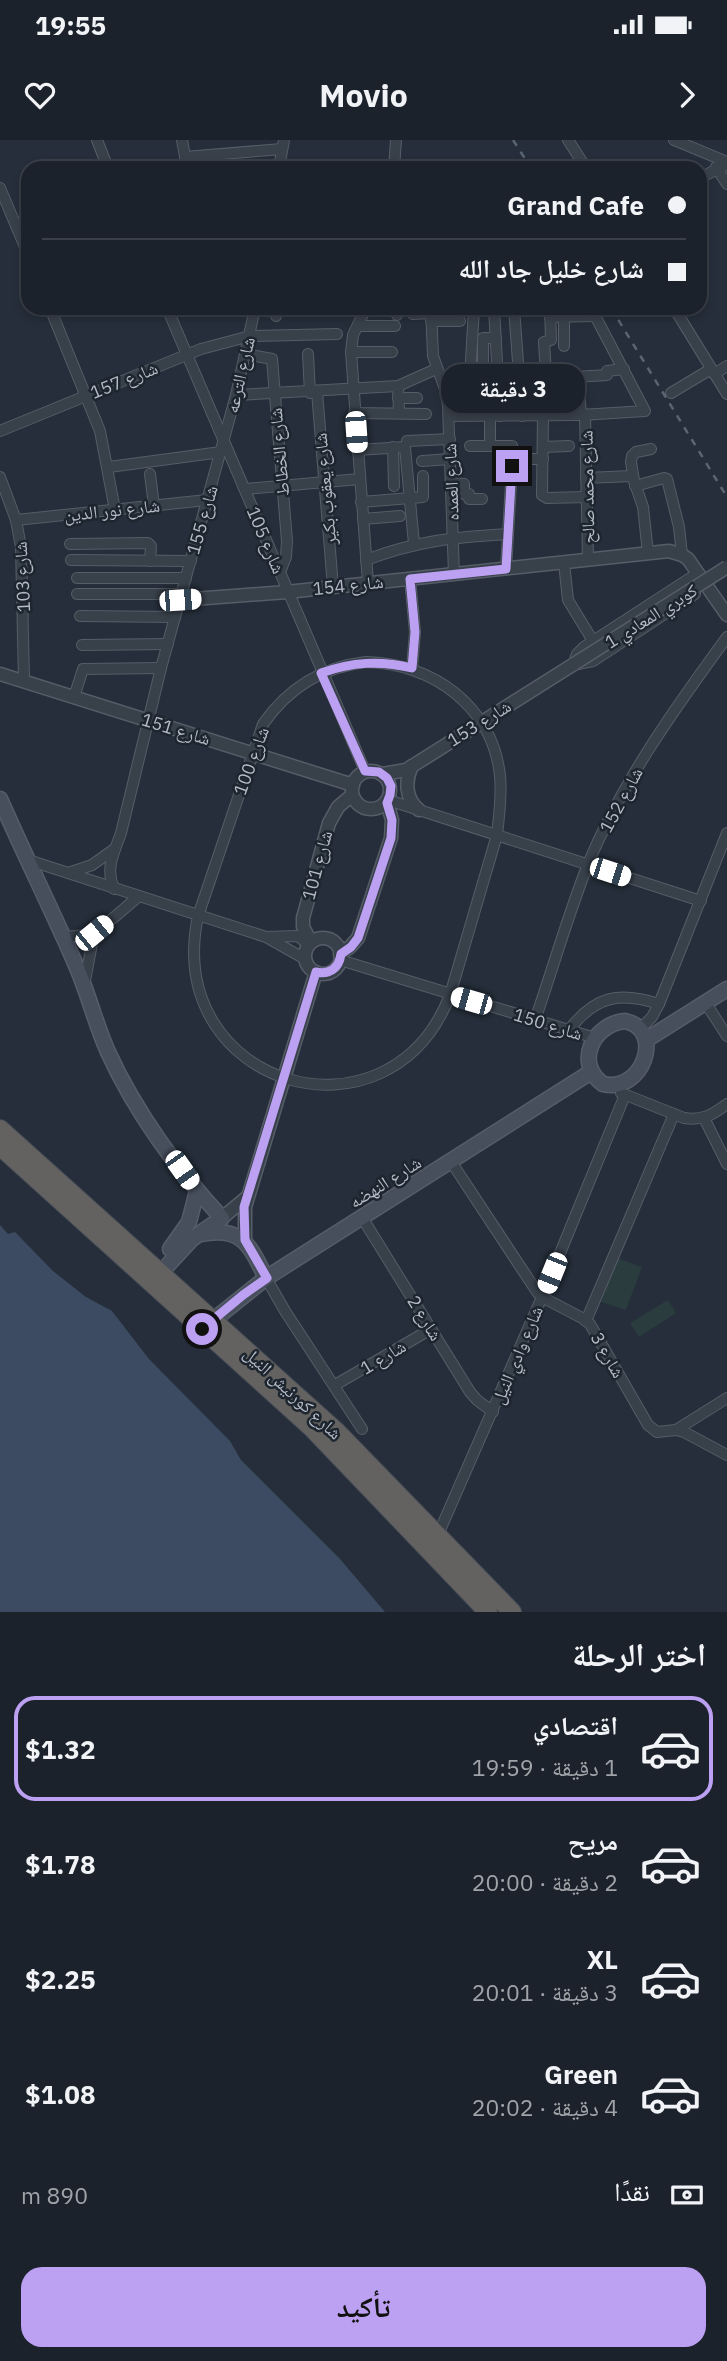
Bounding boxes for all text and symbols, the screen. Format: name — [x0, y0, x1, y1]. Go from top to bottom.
text: 19:55 — [35, 8, 106, 42]
text: Movio — [319, 74, 408, 116]
icon: heart — [21, 76, 59, 114]
icon: forward — [668, 76, 706, 114]
text: Grand Cafe — [507, 188, 644, 222]
text: شارع خليل جاد الله — [459, 251, 644, 285]
street label: شارع الترعه — [220, 335, 260, 415]
street label: شارع 157 — [87, 356, 161, 404]
callout: 3 دقيقة — [440, 364, 584, 414]
text: 3 دقيقة — [479, 373, 547, 403]
street label: شارع الخطاط — [264, 407, 294, 497]
car — [345, 410, 368, 454]
street label: شارع محمد صالح — [575, 430, 600, 544]
street label: شارع يعقوب بكير — [309, 432, 341, 547]
street label: شارع العمده — [438, 443, 464, 521]
route end — [496, 450, 528, 482]
street label: شارع 155 — [181, 483, 223, 557]
street label: شارع نور الدين — [63, 494, 161, 526]
street label: شارع 105 — [242, 503, 290, 577]
street label: شارع 103 — [9, 541, 35, 613]
street label: شارع 154 — [312, 570, 384, 600]
street label: كوبري المعادي 1 — [601, 578, 704, 657]
car — [159, 588, 202, 612]
street label: شارع 153 — [443, 694, 515, 752]
street label: شارع 151 — [139, 708, 213, 750]
street label: شارع 100 — [228, 724, 274, 798]
street label: شارع 152 — [594, 763, 648, 837]
street label: شارع 101 — [297, 828, 337, 902]
car — [587, 856, 634, 888]
car — [72, 912, 117, 954]
car — [448, 985, 495, 1017]
street label: شارع 150 — [511, 1003, 585, 1045]
car — [162, 1147, 203, 1193]
street label: شارع النهضه — [345, 1151, 425, 1213]
car — [535, 1250, 570, 1296]
street label: شارع 2 — [402, 1291, 448, 1345]
street label: شارع وادي النيل — [486, 1302, 551, 1409]
route start — [186, 1313, 218, 1345]
street label: شارع 3 — [586, 1328, 630, 1382]
street label: شارع 1 — [356, 1334, 410, 1380]
street label: شارع كورنيش النيل — [239, 1342, 347, 1444]
text: اختر الرحلة — [572, 1633, 706, 1675]
text: اقتصادي — [533, 1708, 618, 1742]
icon: car — [639, 1717, 702, 1780]
text: $1.32 — [25, 1732, 96, 1766]
text: 1 دقيقة · 19:59 — [472, 1752, 618, 1782]
text: مريح — [568, 1823, 618, 1857]
icon: car — [639, 1832, 702, 1895]
text: $1.78 — [25, 1847, 96, 1881]
text: 2 دقيقة · 20:00 — [472, 1867, 618, 1897]
text: XL — [587, 1942, 618, 1976]
icon: car — [639, 1947, 702, 2010]
text: $2.25 — [25, 1962, 96, 1996]
text: 3 دقيقة · 20:01 — [472, 1977, 618, 2007]
text: Green — [544, 2057, 618, 2091]
icon: car — [639, 2062, 702, 2125]
text: $1.08 — [25, 2077, 96, 2111]
text: 4 دقيقة · 20:02 — [472, 2092, 618, 2122]
text: نقدًا — [614, 2174, 650, 2208]
icon: cash — [668, 2176, 706, 2214]
text: 890 m — [21, 2180, 88, 2210]
button: تأكيد — [21, 2267, 706, 2347]

